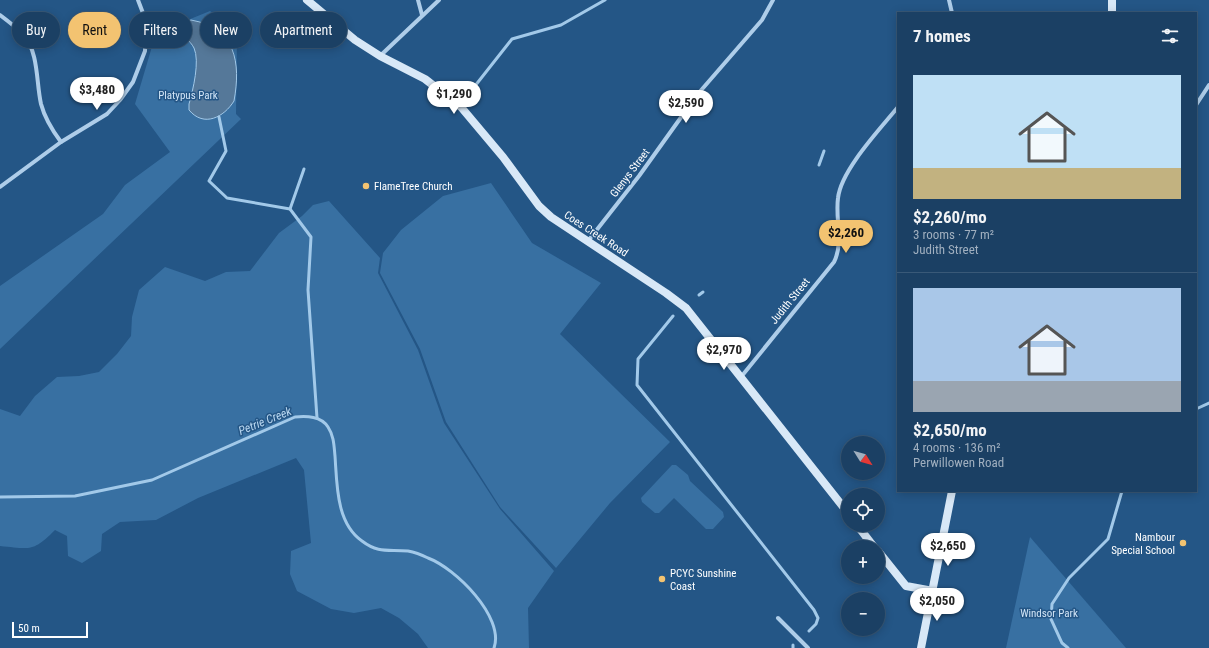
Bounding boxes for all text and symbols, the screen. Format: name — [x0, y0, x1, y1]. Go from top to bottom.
chip: Buy — [12, 12, 60, 48]
chip: Rent — [68, 12, 121, 48]
chip: Filters — [129, 12, 192, 48]
chip: New — [200, 12, 252, 48]
chip: Apartment — [260, 12, 347, 48]
icon: filters — [1159, 25, 1181, 47]
text: 7 homes — [913, 26, 971, 46]
pin: $3,480 — [64, 77, 130, 111]
pin: $1,290 — [421, 81, 487, 115]
text: $3,480 — [79, 82, 115, 97]
text: $1,290 — [436, 86, 472, 101]
park label: Platypus Park — [158, 89, 218, 102]
pin: $2,590 — [653, 90, 719, 124]
text: $2,590 — [668, 95, 704, 110]
icon: home — [1011, 101, 1083, 173]
street label: Glenys Street — [608, 146, 652, 200]
place label: FlameTree Church — [374, 180, 452, 193]
marker: FlameTree Church — [361, 181, 371, 191]
text: $2,260/mo — [913, 207, 987, 227]
street label: Coes Creek Road — [562, 208, 630, 260]
pin: $2,260 — [813, 220, 879, 254]
text: $2,260 — [828, 225, 864, 240]
text: 3 rooms · 77 m² — [913, 227, 994, 242]
text: Judith Street — [913, 242, 979, 257]
street label: Judith Street — [767, 275, 813, 327]
icon: home — [1011, 314, 1083, 386]
pin: $2,970 — [691, 337, 757, 371]
text: $2,970 — [706, 342, 742, 357]
water label: Petrie Creek — [236, 404, 294, 438]
text: $2,650/mo — [913, 420, 987, 440]
north arrow — [841, 436, 885, 480]
map controls — [841, 436, 885, 636]
text: 4 rooms · 136 m² — [913, 440, 1000, 455]
text: Perwillowen Road — [913, 455, 1004, 470]
button: locate — [841, 488, 885, 532]
place label: Nambour Special School — [1111, 531, 1176, 557]
pin: $2,650 — [915, 533, 981, 567]
text: $2,650 — [930, 538, 966, 553]
marker: Nambour Special School — [1178, 538, 1188, 548]
button: + — [841, 540, 885, 584]
place label: PCYC Sunshine Coast — [670, 567, 736, 593]
marker: PCYC Sunshine Coast — [657, 574, 667, 584]
pin: $2,050 — [904, 588, 970, 622]
button: − — [841, 592, 885, 636]
text: $2,050 — [919, 593, 955, 608]
park label: Windsor Park — [1020, 607, 1078, 620]
scale bar — [12, 620, 88, 639]
text: 50 m — [18, 622, 40, 635]

